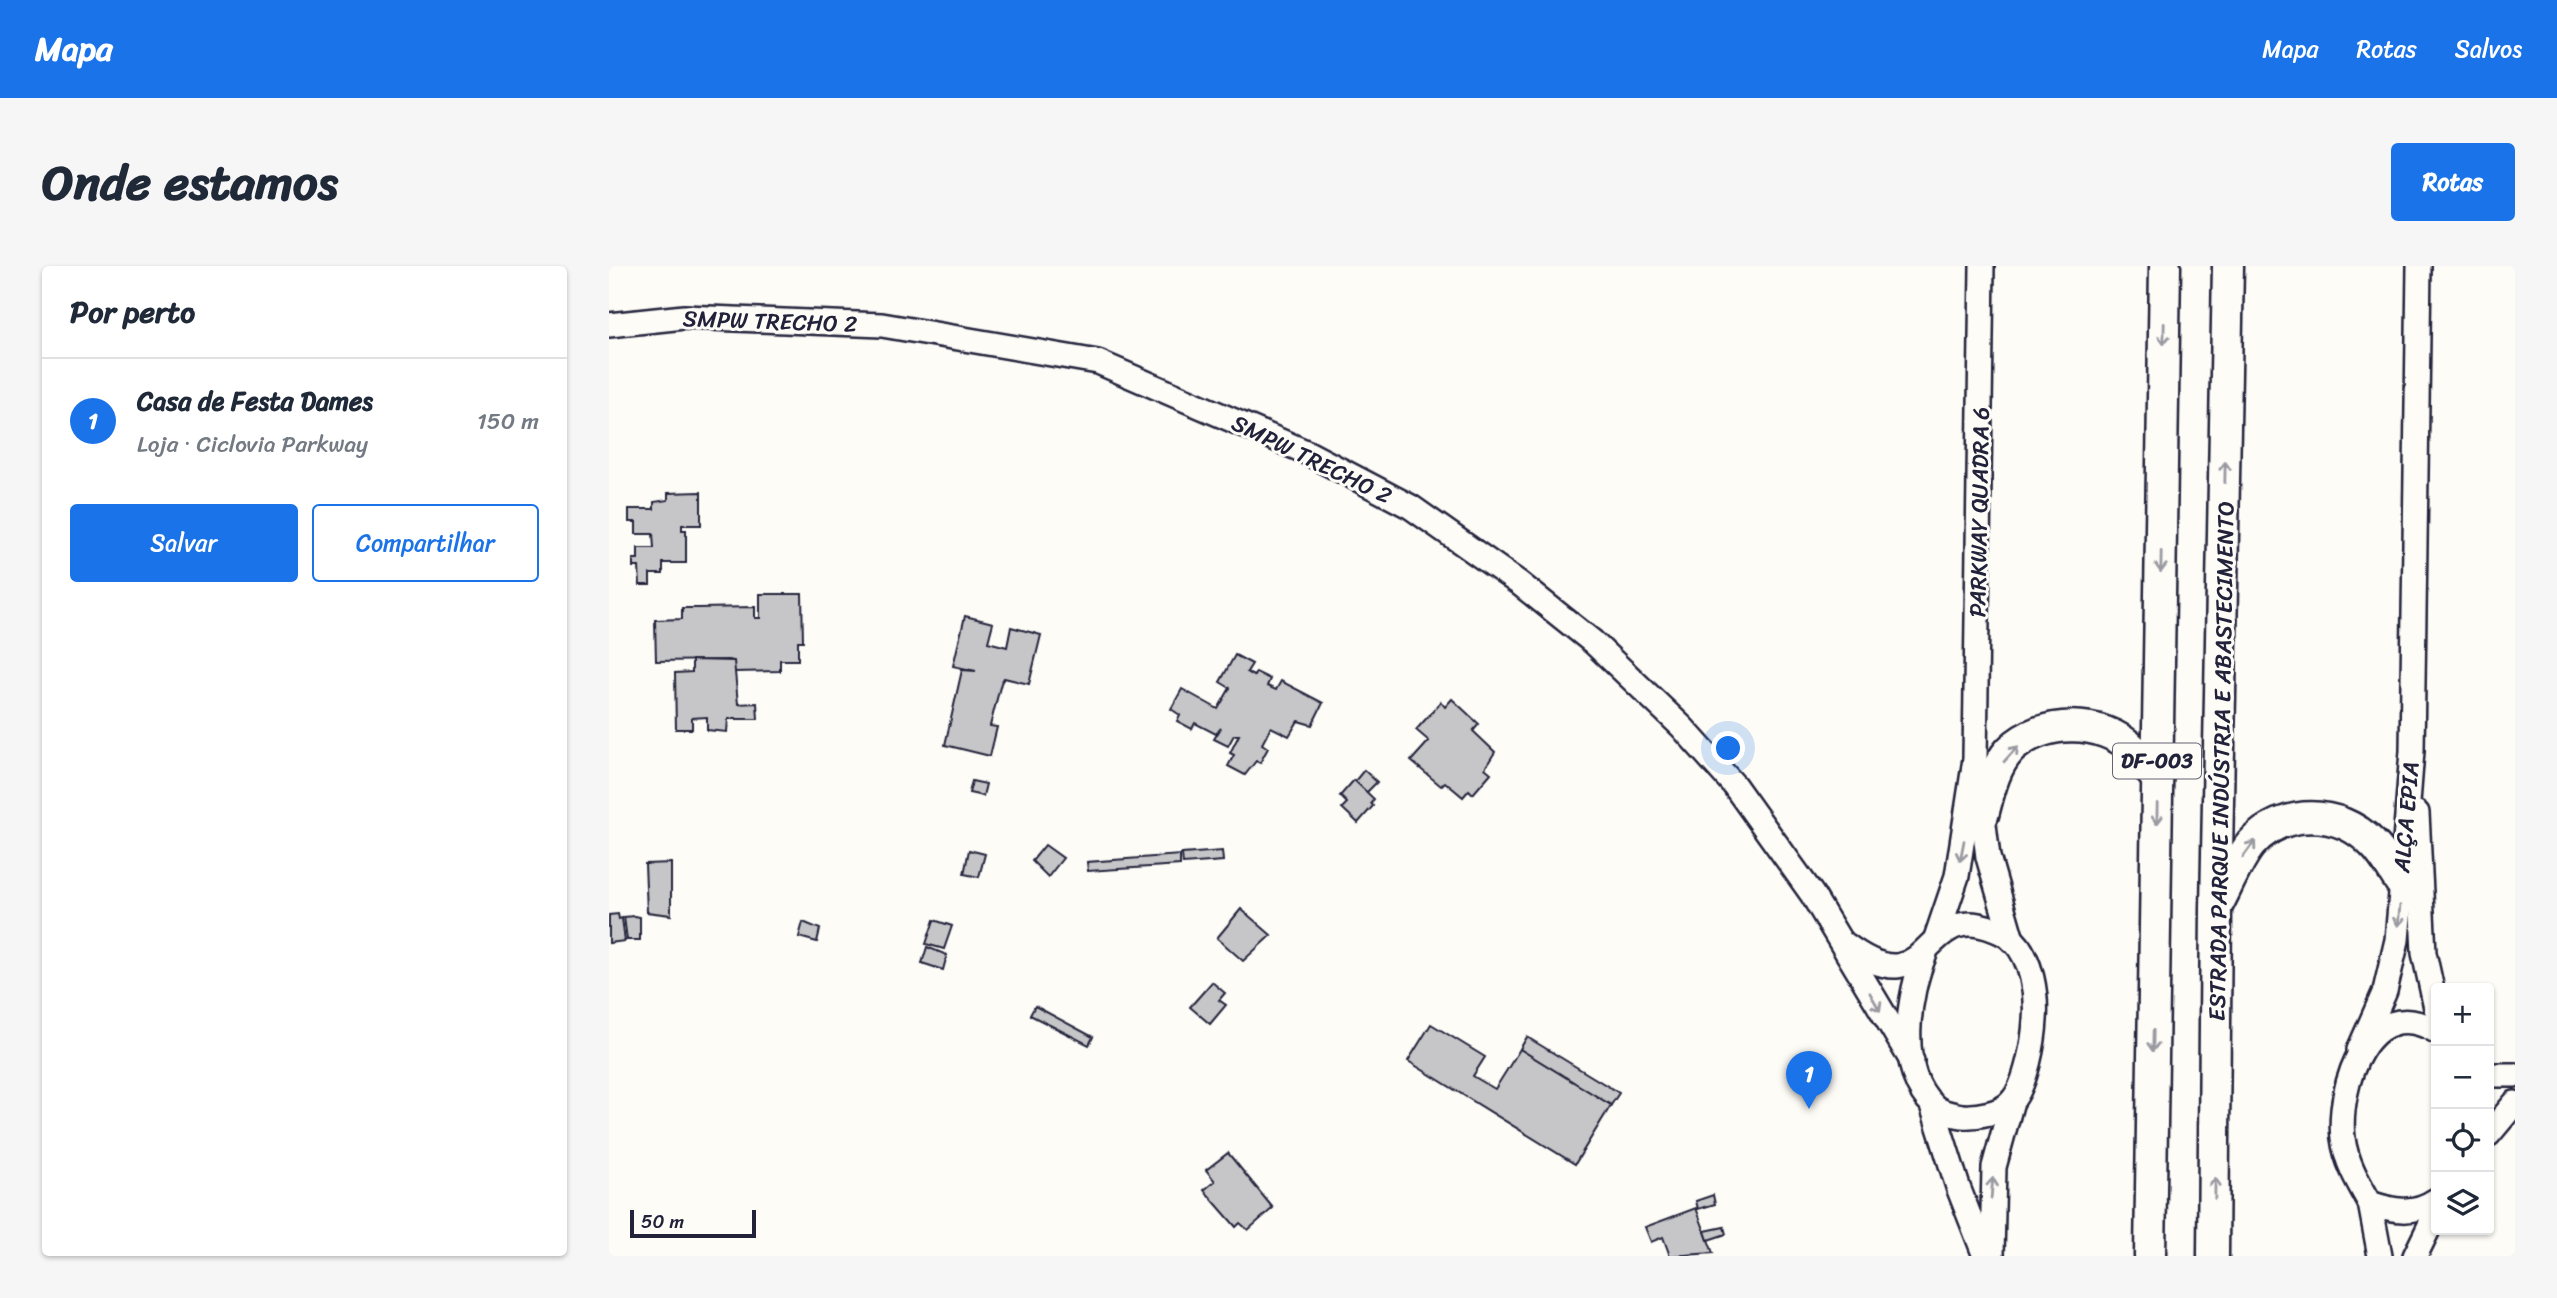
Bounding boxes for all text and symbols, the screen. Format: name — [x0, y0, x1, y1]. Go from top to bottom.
text: Mapa — [35, 20, 112, 78]
text: Mapa — [2262, 28, 2319, 70]
text: Rotas — [2357, 28, 2417, 70]
text: Salvos — [2455, 28, 2522, 70]
text: Onde estamos — [42, 139, 338, 226]
button: Rotas — [2391, 143, 2515, 221]
text: Por perto — [70, 285, 195, 339]
street label: SMPW TRECHO 2 — [682, 298, 858, 345]
one-way arrow — [2157, 322, 2171, 345]
text: Casa de Festa Dames — [137, 378, 373, 424]
text: 1 — [88, 401, 98, 442]
text: 150 m — [477, 401, 539, 442]
street label: SMPW TRECHO 2 — [1224, 403, 1399, 516]
street label: PARKWAY QUADRA 6 — [1957, 406, 2002, 618]
text: Loja · Ciclovia Parkway — [137, 424, 368, 465]
one-way arrow — [2218, 461, 2232, 484]
street label: ESTRADA PARQUE INDÚSTRIA E ABASTECIMENTO — [2196, 501, 2247, 1021]
button: Salvar — [70, 504, 298, 582]
button: Compartilhar — [312, 504, 539, 582]
one-way arrow — [2154, 550, 2167, 573]
your location — [1711, 731, 1745, 765]
road number: DF-003 — [2113, 743, 2201, 778]
one-way arrow — [2003, 745, 2019, 763]
street label: ALÇA EPIA — [2381, 760, 2432, 875]
one-way arrow — [2150, 802, 2163, 825]
one-way arrow — [1954, 839, 1968, 862]
one-way arrow — [2242, 840, 2257, 859]
one-way arrow — [2392, 905, 2405, 927]
map controls — [2431, 983, 2494, 1235]
button: + — [2431, 983, 2494, 1046]
one-way arrow — [1869, 991, 1882, 1012]
one-way arrow — [2146, 1029, 2160, 1052]
button: − — [2431, 1046, 2494, 1109]
pin: 1 — [1786, 1051, 1832, 1109]
button: locate — [2431, 1109, 2494, 1172]
button: layers — [2431, 1172, 2494, 1235]
one-way arrow — [1986, 1177, 1999, 1200]
one-way arrow — [2208, 1177, 2221, 1200]
text: 50 m — [641, 1205, 684, 1238]
scale bar — [630, 1207, 756, 1239]

